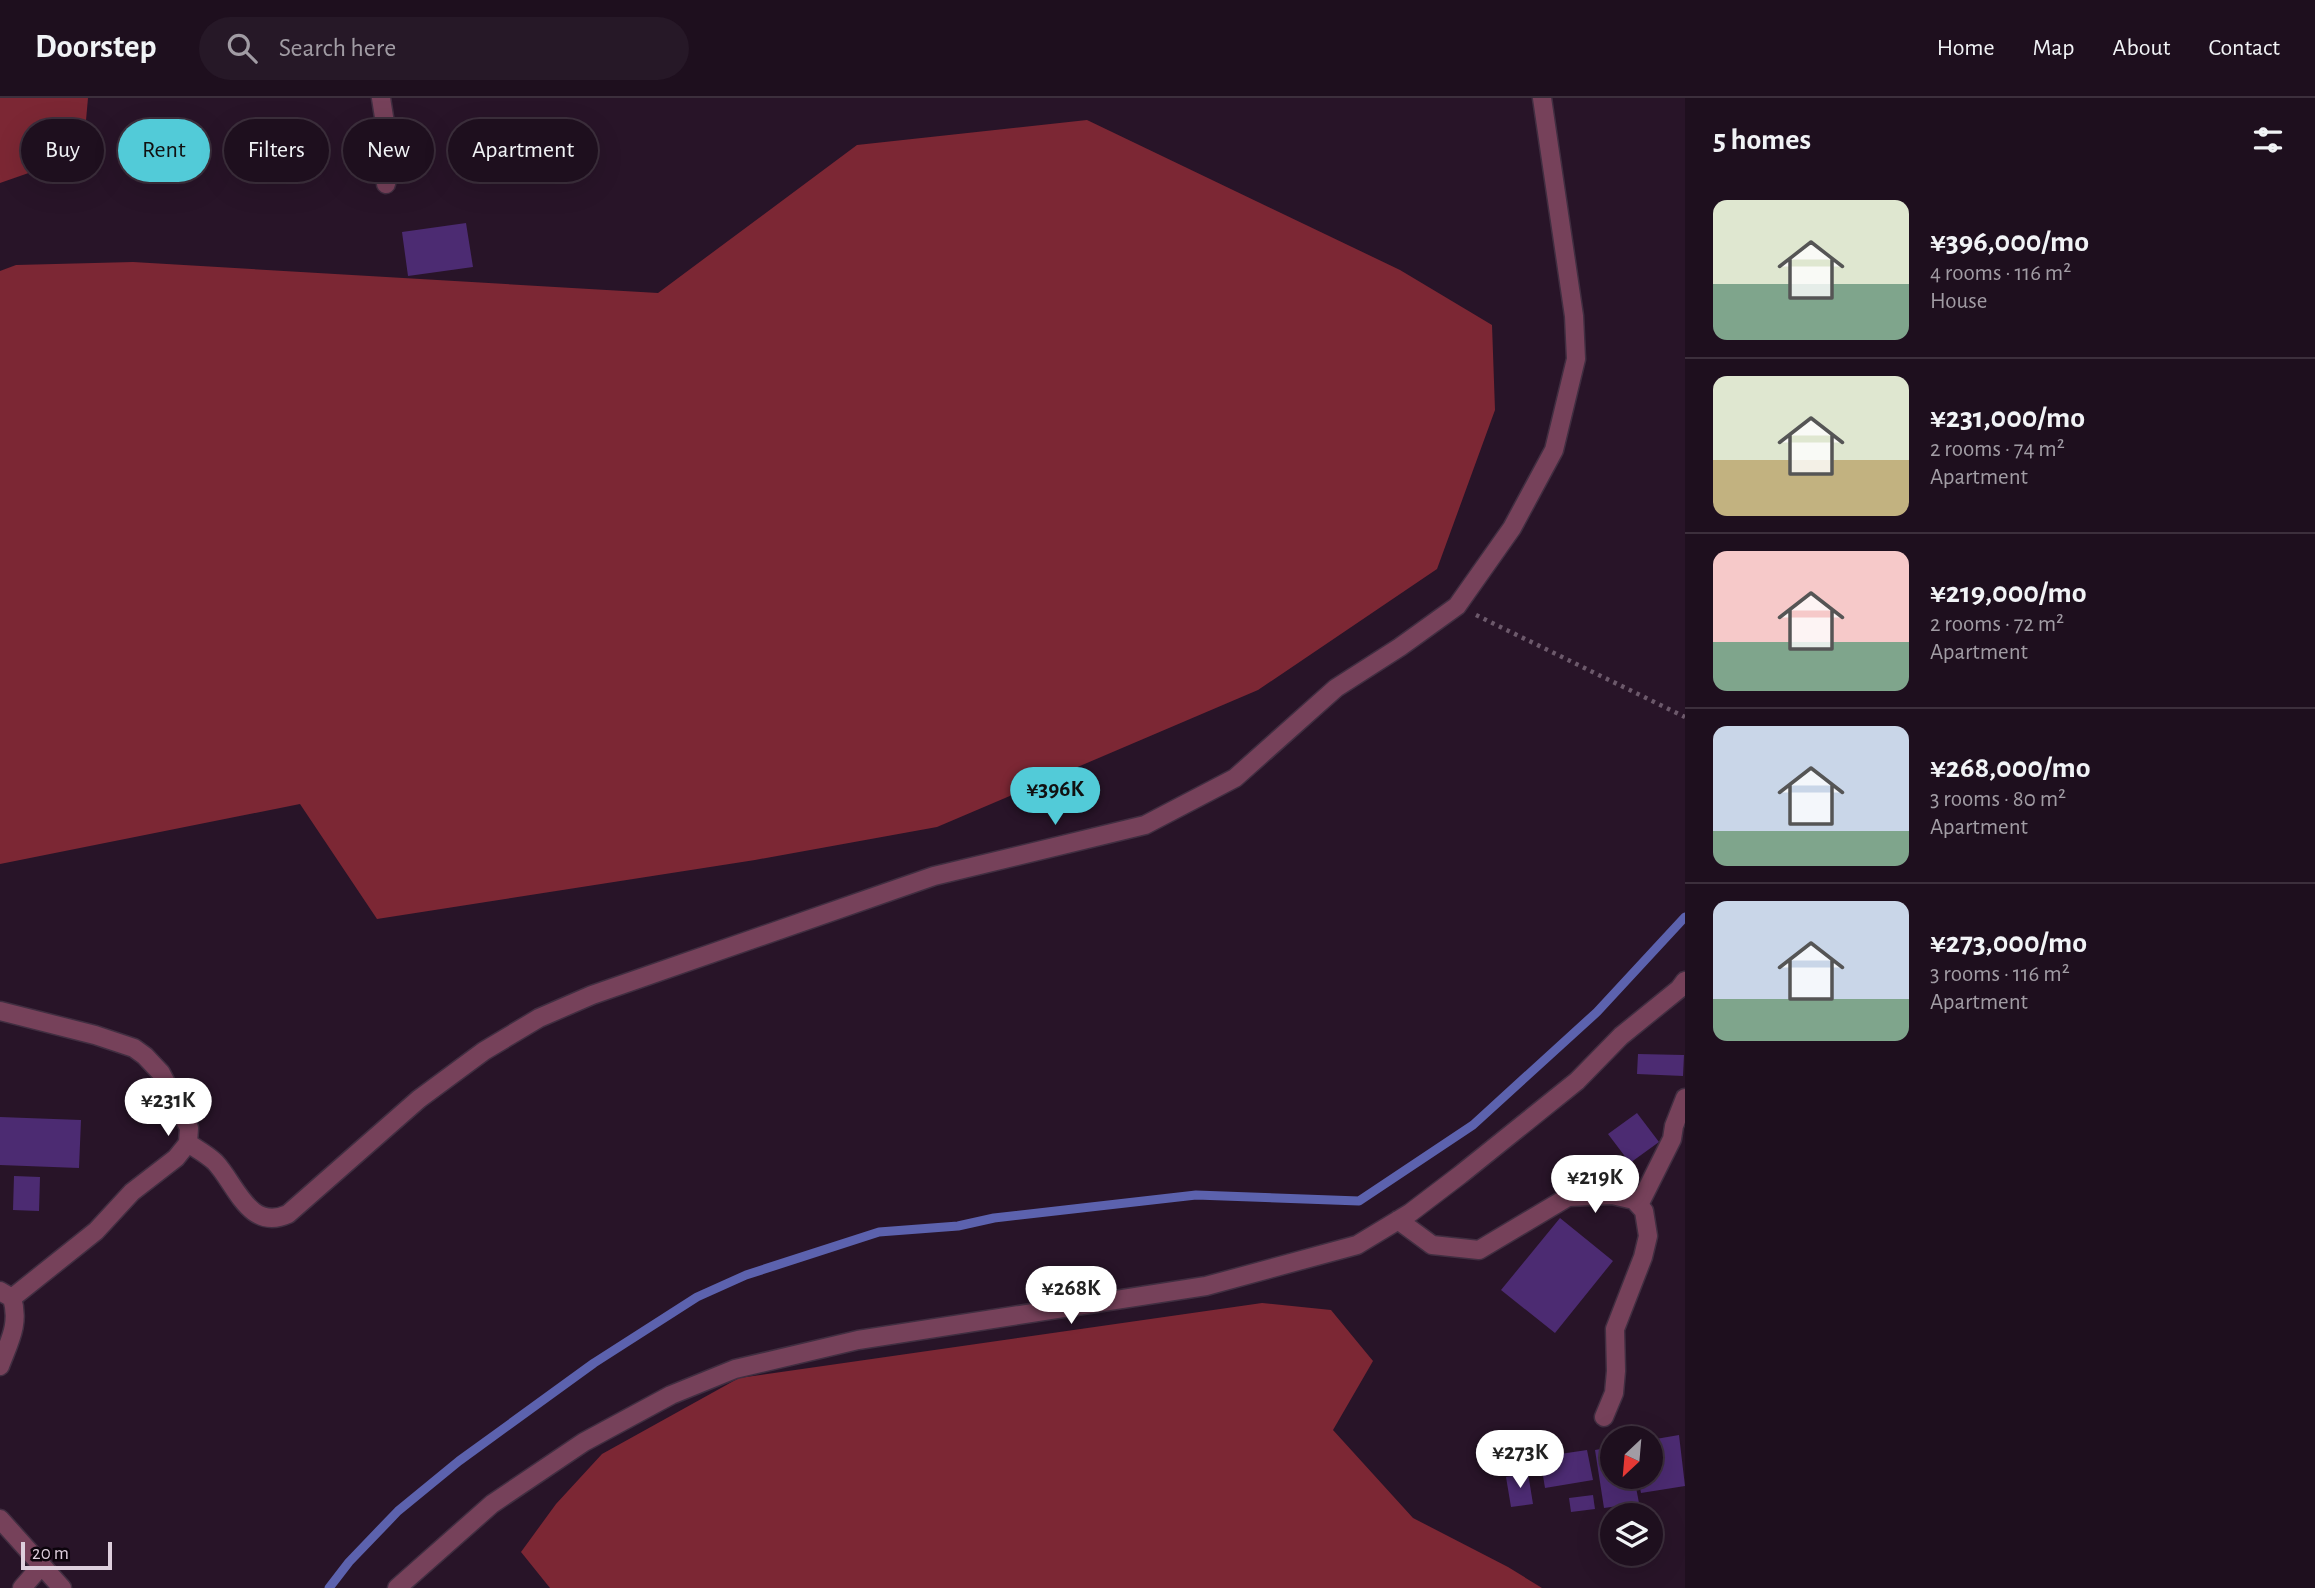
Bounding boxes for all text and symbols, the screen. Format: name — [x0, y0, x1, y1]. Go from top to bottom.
search box — [199, 17, 689, 80]
icon: search — [223, 29, 261, 67]
text: Doorstep — [35, 31, 157, 64]
text: Search here — [279, 35, 396, 61]
text: Home — [1937, 36, 1995, 60]
text: Map — [2033, 36, 2075, 60]
text: About — [2113, 36, 2170, 60]
text: Contact — [2208, 36, 2280, 60]
chip: Buy — [21, 119, 104, 182]
chip: Rent — [118, 119, 210, 182]
chip: Filters — [224, 119, 329, 182]
chip: New — [343, 119, 434, 182]
chip: Apartment — [448, 119, 598, 182]
icon: filters — [2249, 121, 2287, 159]
text: 5 homes — [1713, 125, 1811, 155]
text: ¥396,000/mo — [1930, 227, 2089, 257]
icon: home — [1769, 228, 1853, 312]
text: 4 rooms · 116 m² — [1930, 262, 2071, 285]
text: House — [1930, 290, 1987, 313]
text: ¥231,000/mo — [1930, 403, 2085, 433]
icon: home — [1769, 404, 1853, 488]
text: 2 rooms · 74 m² — [1930, 438, 2065, 461]
text: Apartment — [1930, 466, 2028, 489]
text: ¥219,000/mo — [1930, 578, 2087, 608]
icon: home — [1769, 579, 1853, 663]
text: 2 rooms · 72 m² — [1930, 613, 2064, 636]
text: Apartment — [1930, 641, 2028, 664]
text: ¥268,000/mo — [1930, 753, 2091, 783]
icon: home — [1769, 754, 1853, 838]
pin: ¥396K — [1006, 768, 1104, 827]
text: ¥396K — [1026, 778, 1084, 801]
text: 3 rooms · 80 m² — [1930, 788, 2066, 811]
text: Apartment — [1930, 816, 2028, 839]
text: ¥273,000/mo — [1930, 928, 2087, 958]
icon: home — [1769, 929, 1853, 1013]
text: 3 rooms · 116 m² — [1930, 963, 2070, 986]
text: Apartment — [1930, 991, 2028, 1014]
pin: ¥231K — [119, 1079, 217, 1138]
text: ¥231K — [141, 1089, 195, 1112]
pin: ¥219K — [1546, 1156, 1644, 1215]
text: ¥219K — [1567, 1166, 1623, 1189]
pin: ¥268K — [1022, 1266, 1120, 1326]
text: ¥268K — [1042, 1277, 1100, 1300]
north arrow — [1600, 1426, 1662, 1489]
map controls — [1600, 1426, 1663, 1566]
pin: ¥273K — [1471, 1430, 1569, 1490]
text: ¥273K — [1492, 1441, 1548, 1464]
button: layers — [1600, 1503, 1663, 1566]
scale bar — [21, 1539, 112, 1571]
text: 20 m — [32, 1544, 69, 1563]

